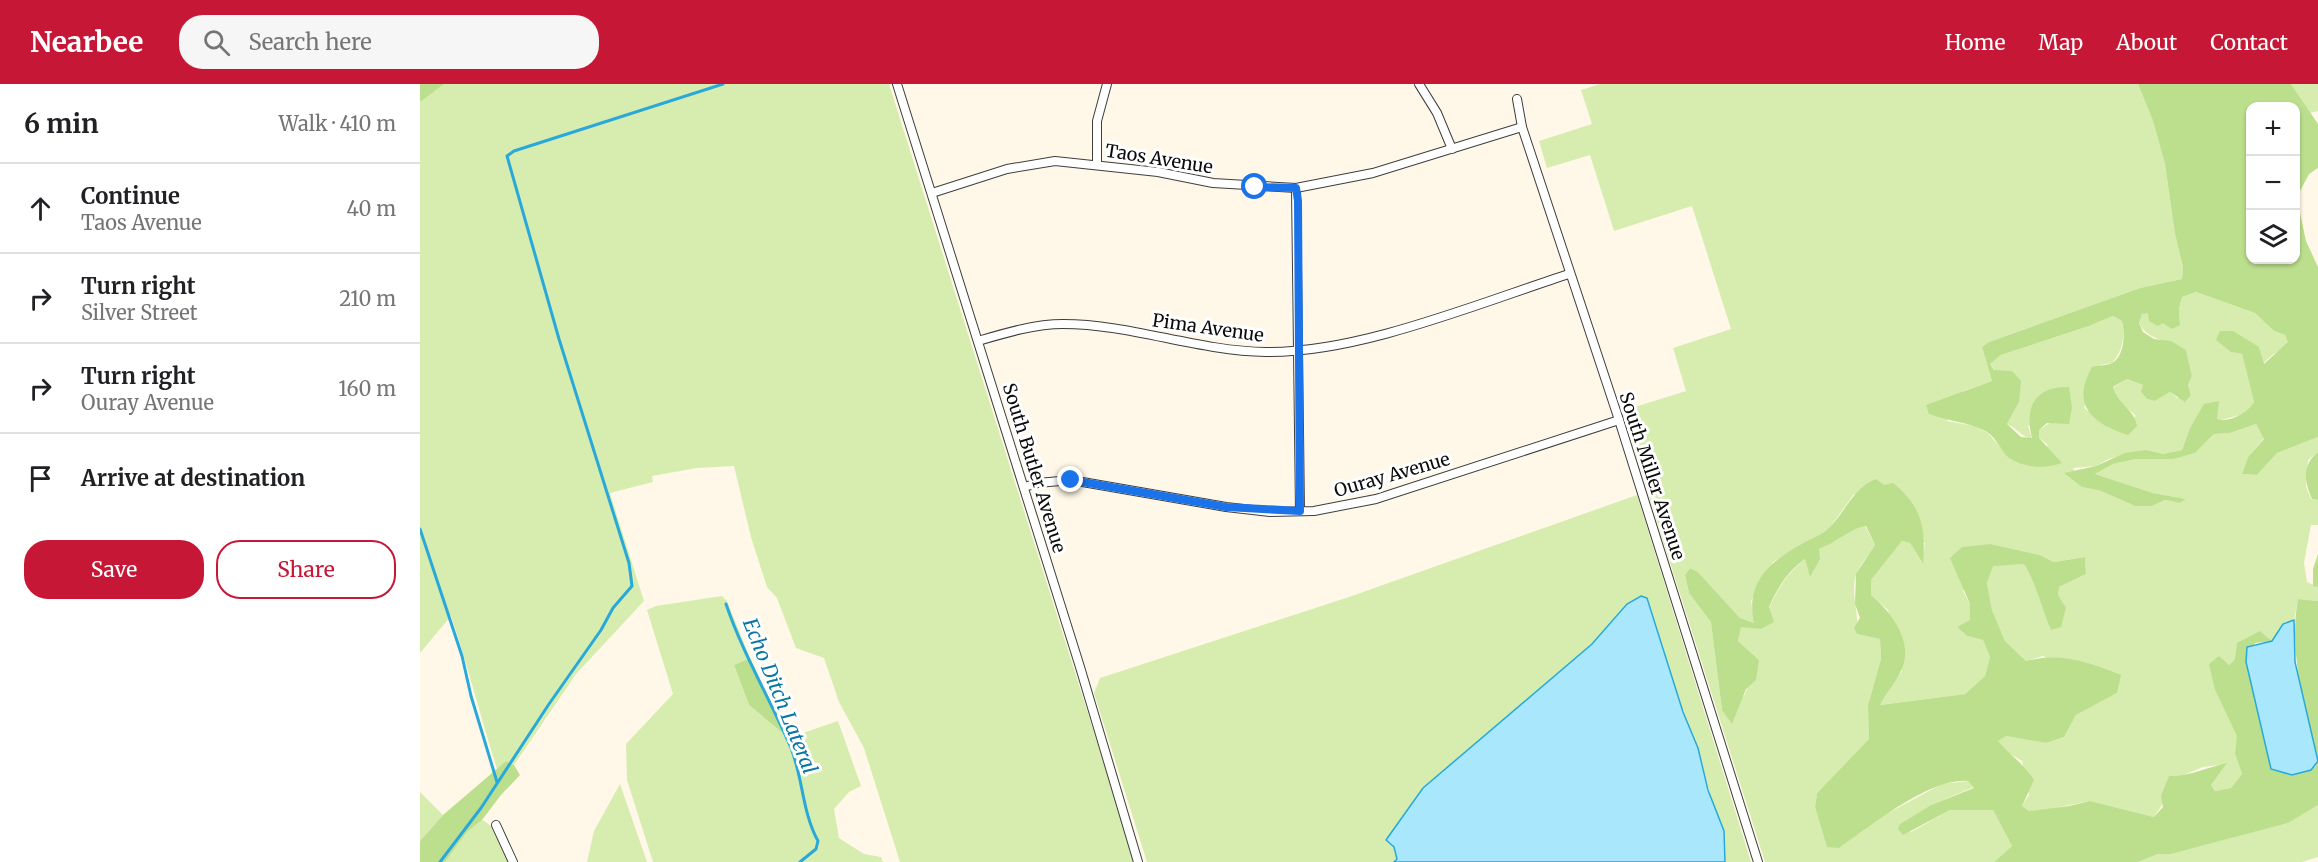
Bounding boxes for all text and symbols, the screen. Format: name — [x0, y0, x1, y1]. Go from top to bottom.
search box — [179, 15, 599, 69]
text: Nearbee — [30, 24, 143, 60]
icon: search — [200, 26, 233, 59]
text: Search here — [248, 28, 372, 56]
text: Home — [1945, 29, 2005, 56]
text: Map — [2038, 29, 2083, 56]
text: About — [2116, 29, 2177, 56]
text: Contact — [2210, 29, 2288, 56]
map controls — [2246, 102, 2300, 264]
button: + — [2246, 102, 2300, 156]
text: 6 min — [24, 107, 99, 140]
text: Walk · 410 m — [279, 111, 396, 136]
street label: Taos Avenue — [1104, 139, 1215, 178]
button: − — [2246, 156, 2300, 210]
route start — [1241, 173, 1267, 199]
text: Continue — [81, 182, 180, 210]
icon: ahead — [24, 192, 57, 225]
text: 40 m — [346, 196, 396, 221]
text: Taos Avenue — [81, 210, 202, 235]
button: layers — [2246, 210, 2300, 264]
text: Turn right — [81, 272, 195, 300]
icon: right — [24, 282, 57, 315]
text: 210 m — [339, 286, 396, 311]
text: Silver Street — [81, 300, 198, 325]
street label: Pima Avenue — [1151, 308, 1265, 347]
text: Turn right — [81, 362, 195, 390]
icon: right — [24, 372, 57, 405]
text: 160 m — [338, 376, 396, 401]
street label: South Butler Avenue — [998, 380, 1071, 555]
street label: South Miller Avenue — [1614, 389, 1690, 563]
text: Ouray Avenue — [81, 390, 214, 415]
street label: Ouray Avenue — [1331, 447, 1452, 502]
icon: arrive — [24, 462, 57, 495]
text: Arrive at destination — [81, 464, 305, 492]
route end — [1057, 466, 1083, 492]
button: Save — [24, 540, 204, 599]
button: Share — [216, 540, 396, 599]
water label: Echo Ditch Lateral — [738, 614, 823, 777]

